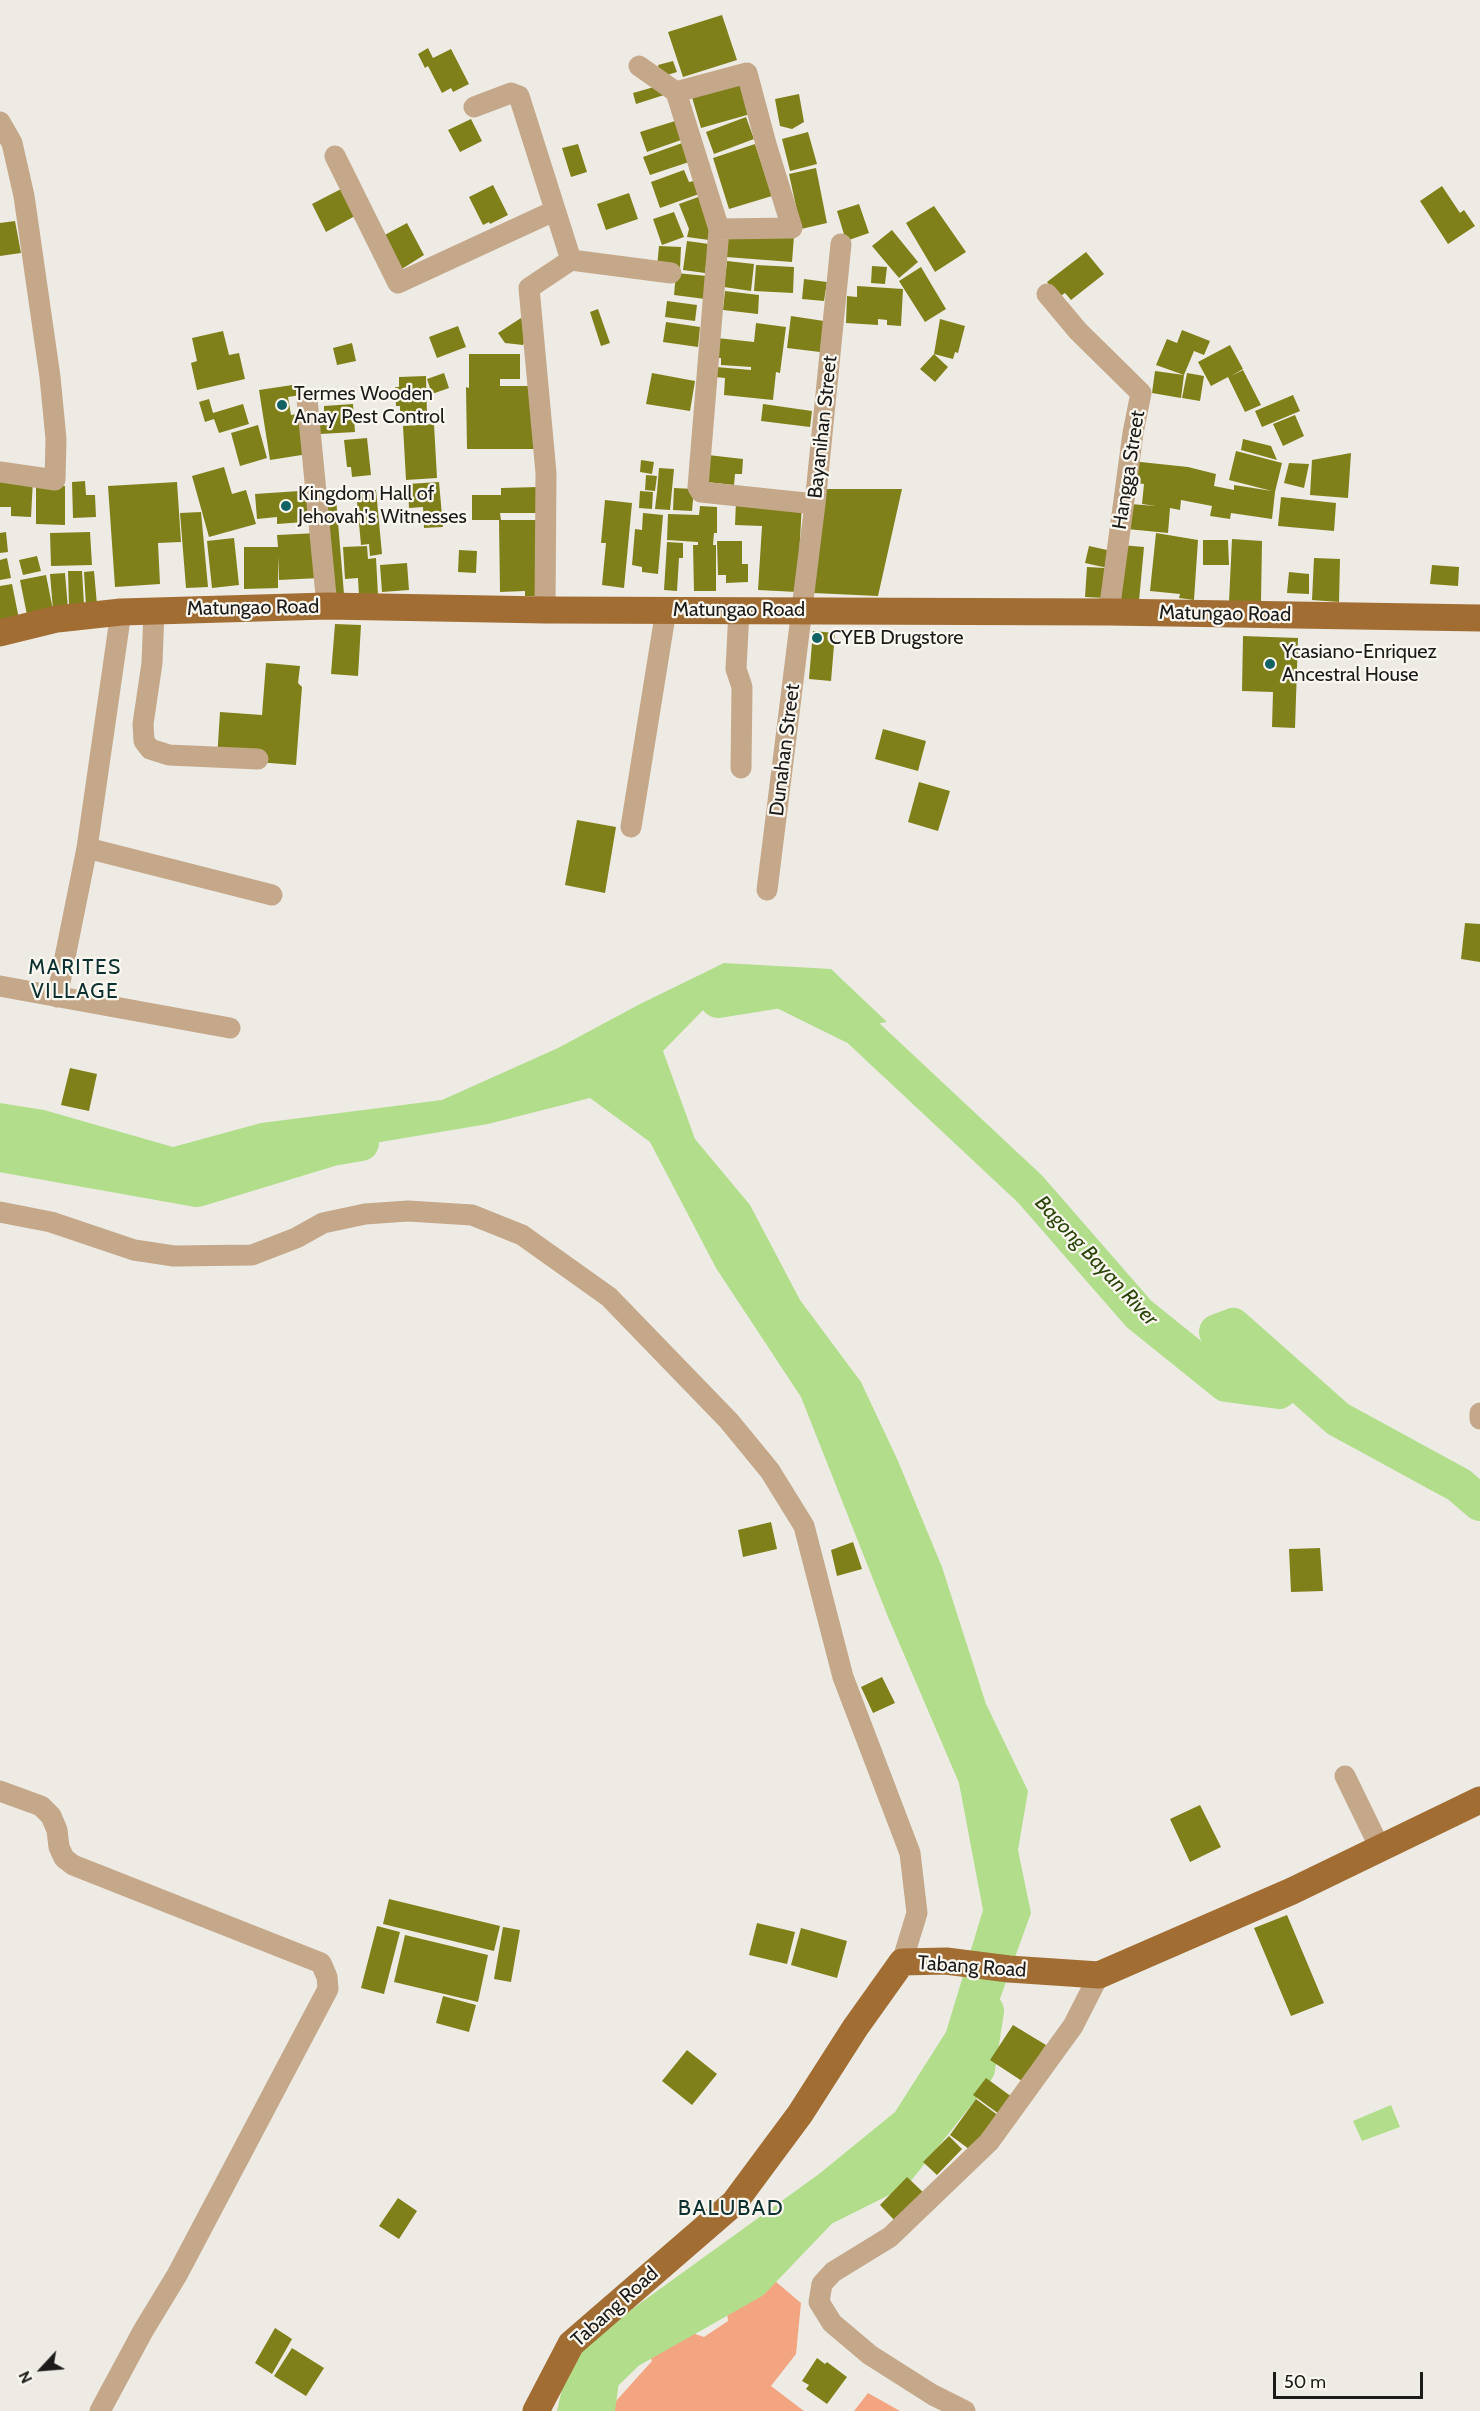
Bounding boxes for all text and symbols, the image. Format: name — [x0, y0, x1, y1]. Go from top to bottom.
street label: Bayanihan Street — [804, 354, 842, 500]
place label: Termes Wooden Anay Pest Control — [294, 382, 445, 429]
marker: Termes Wooden Anay Pest Control — [275, 398, 289, 412]
street label: Hangga Street — [1108, 409, 1150, 531]
place label: Kingdom Hall of Jehovah's Witnesses — [298, 482, 467, 529]
marker: Kingdom Hall of Jehovah's Witnesses — [279, 499, 293, 513]
street label: Matungao Road — [187, 595, 319, 621]
street label: Matungao Road — [673, 598, 805, 622]
street label: Matungao Road — [1159, 601, 1291, 627]
place label: CYEB Drugstore — [829, 626, 964, 650]
marker: CYEB Drugstore — [810, 631, 824, 645]
place label: Ycasiano-Enriquez Ancestral House — [1282, 640, 1437, 687]
marker: Ycasiano-Enriquez Ancestral House — [1263, 657, 1277, 671]
street label: Dunahan Street — [765, 682, 805, 818]
district label: MARITES VILLAGE — [28, 955, 122, 1005]
water label: Bagong Bayan River — [1029, 1191, 1163, 1331]
street label: Tabang Road — [917, 1951, 1027, 1983]
district label: BALUBAD — [678, 2196, 784, 2222]
street label: Tabang Road — [567, 2262, 663, 2352]
north arrow — [12, 2339, 72, 2399]
scale bar — [1276, 2360, 1426, 2398]
text: N — [14, 2368, 36, 2386]
text: 50 m — [1284, 2371, 1326, 2393]

